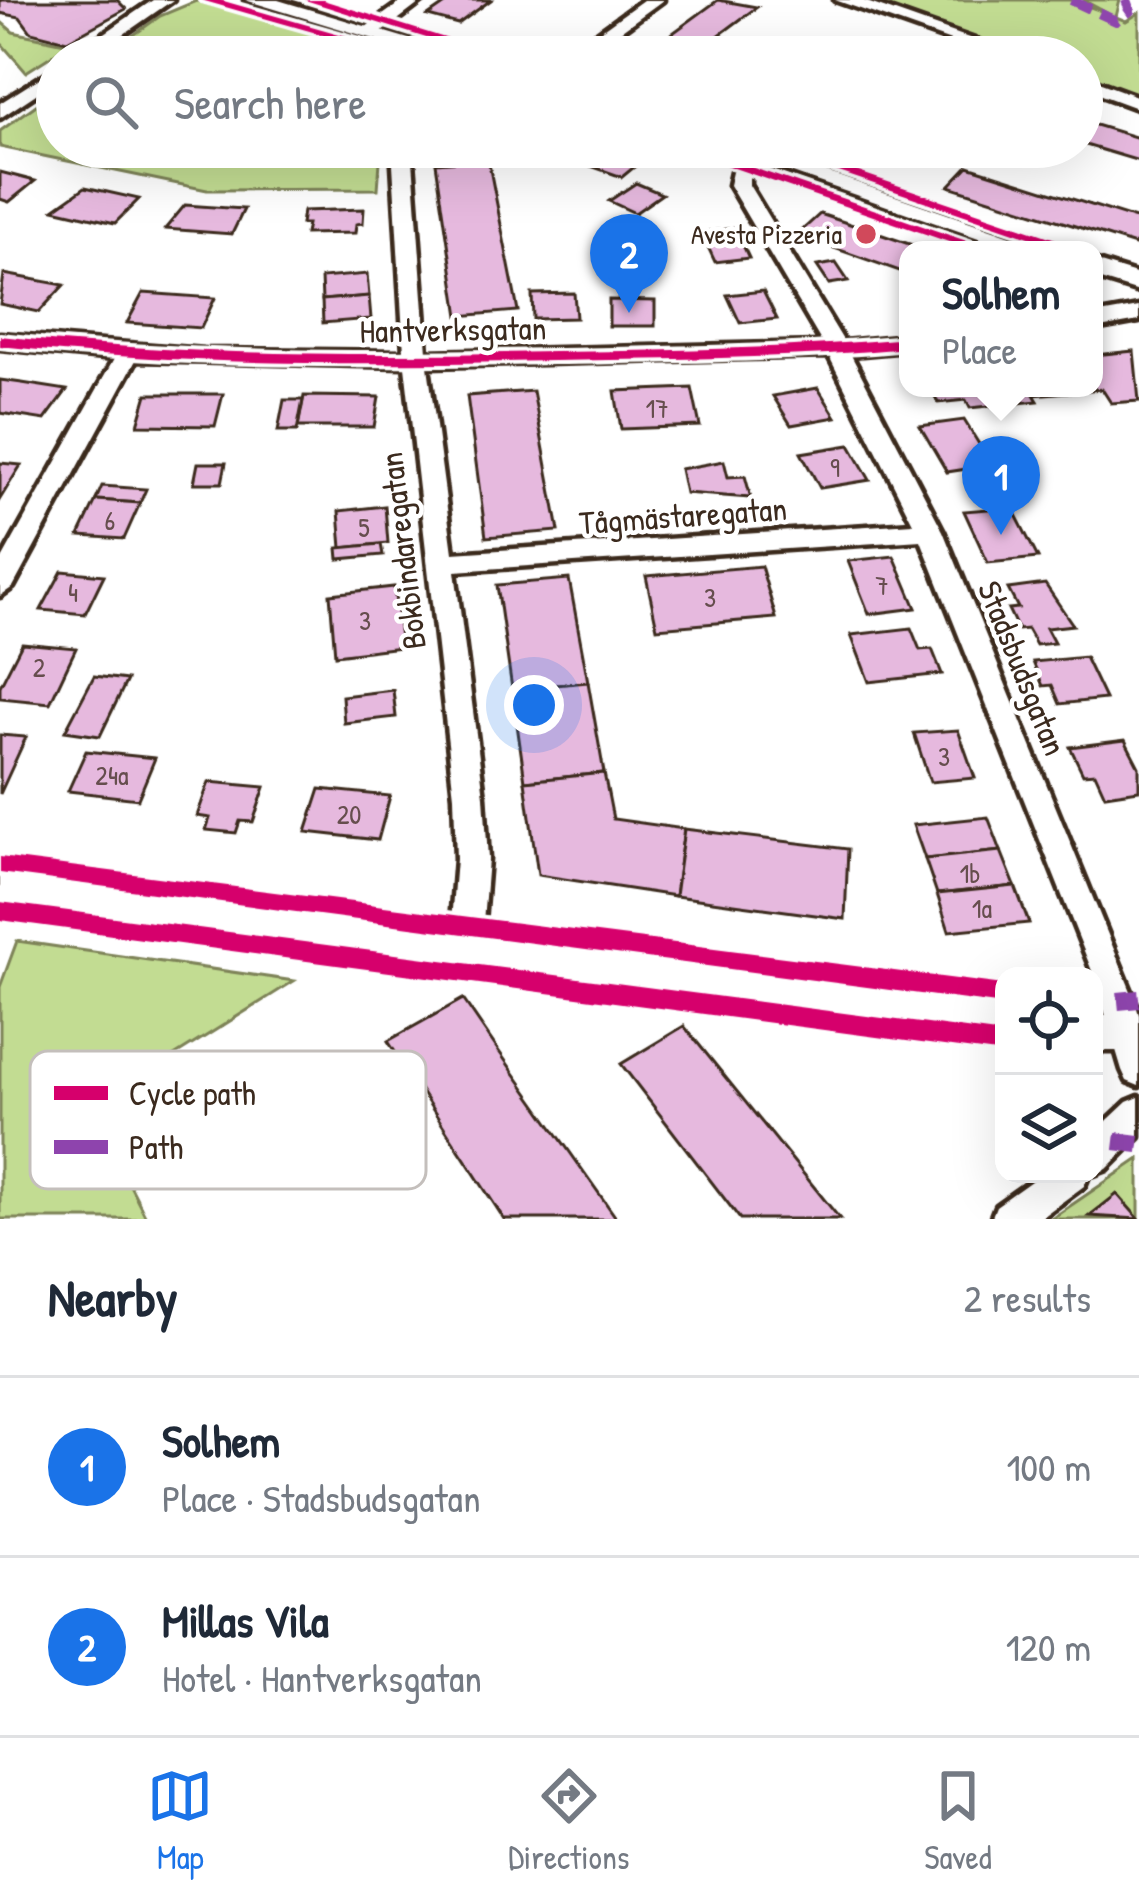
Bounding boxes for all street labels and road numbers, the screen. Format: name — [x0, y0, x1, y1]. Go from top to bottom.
street label: Hantverksgatan — [359, 305, 547, 354]
street label: Bokbindaregatan — [368, 450, 437, 652]
street label: Tågmästaregatan — [578, 486, 788, 545]
street label: Stadsbudsgatan — [967, 574, 1078, 762]

